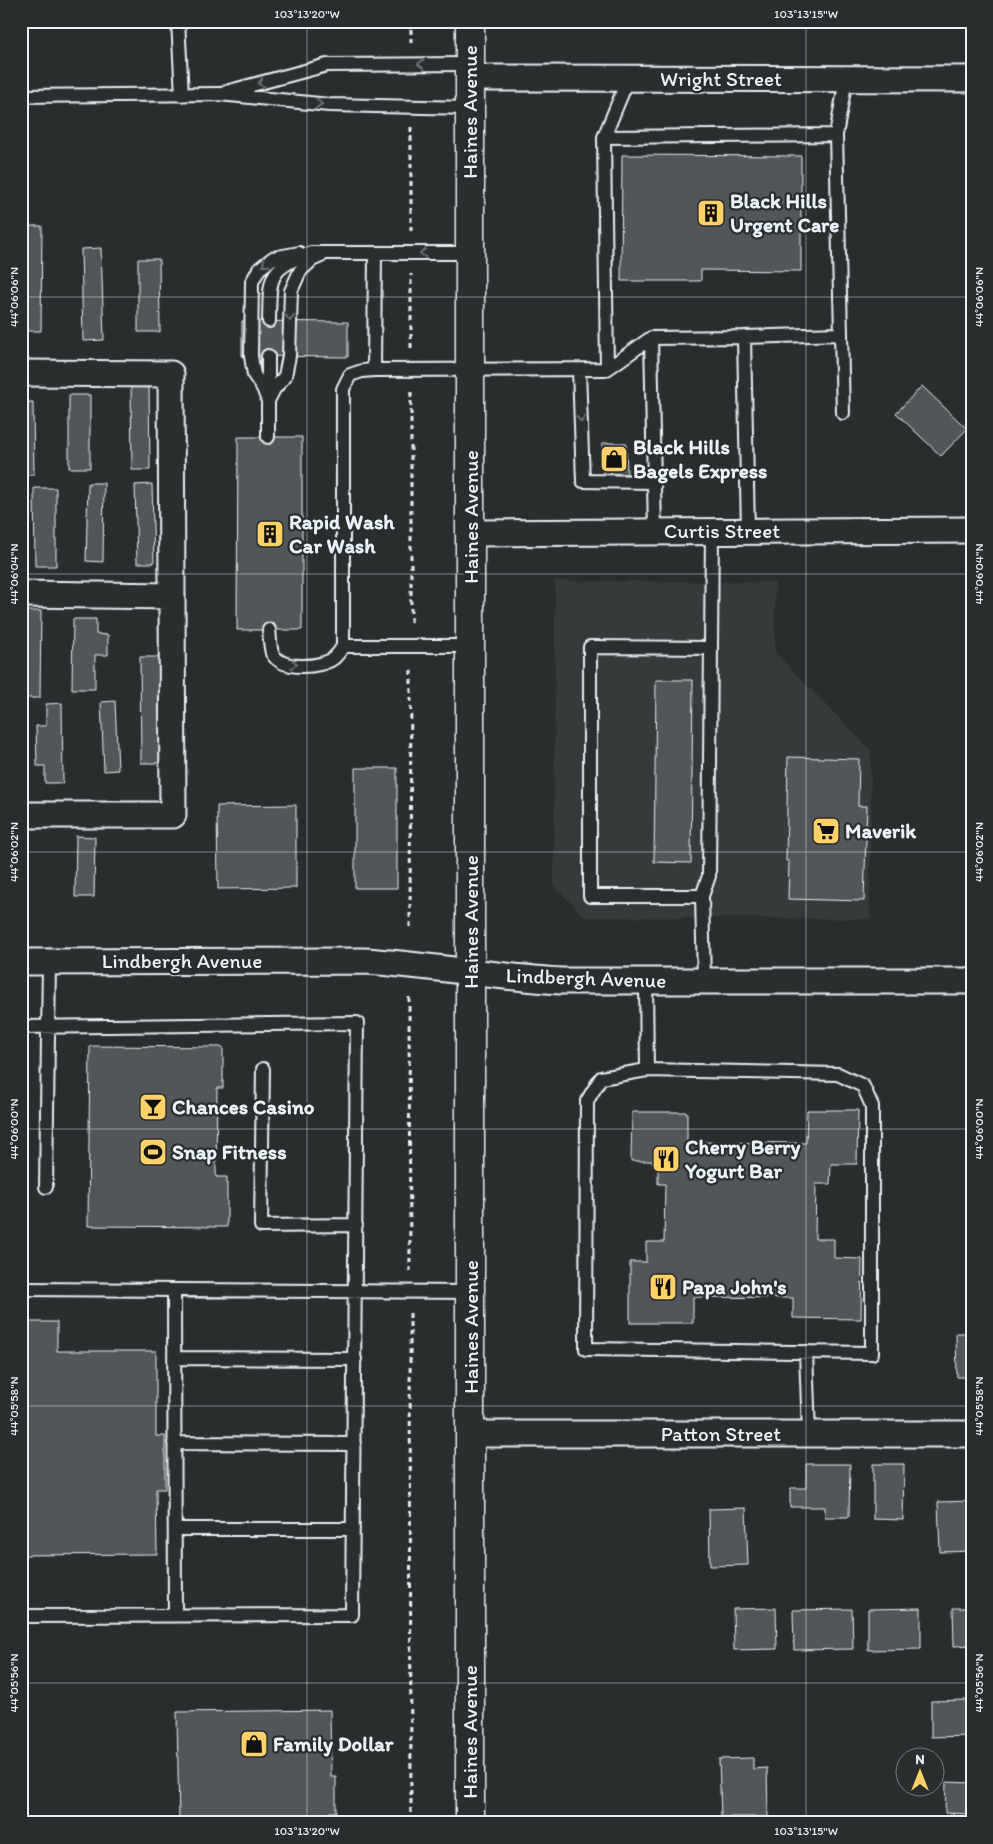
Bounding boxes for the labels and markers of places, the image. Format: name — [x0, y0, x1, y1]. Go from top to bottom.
place label: Black Hills Urgent Care — [730, 188, 839, 238]
building icon: Black Hills Urgent Care — [696, 198, 726, 228]
place label: Black Hills Bagels Express — [633, 434, 767, 484]
shop icon: Black Hills Bagels Express — [599, 444, 629, 474]
place label: Rapid Wash Car Wash — [289, 509, 395, 558]
building icon: Rapid Wash Car Wash — [255, 519, 285, 549]
supermarket icon: Maverik — [811, 816, 841, 846]
place label: Maverik — [845, 818, 917, 843]
bar icon: Chances Casino — [138, 1092, 168, 1122]
place label: Chances Casino — [172, 1094, 315, 1119]
place label: Cherry Berry Yogurt Bar — [684, 1134, 800, 1184]
sports icon: Snap Fitness — [138, 1137, 168, 1167]
place label: Snap Fitness — [172, 1139, 287, 1165]
restaurant icon: Cherry Berry Yogurt Bar — [651, 1144, 681, 1174]
restaurant icon: Papa John's — [648, 1272, 678, 1302]
place label: Papa John's — [682, 1274, 787, 1300]
shop icon: Family Dollar — [239, 1729, 269, 1759]
place label: Family Dollar — [273, 1731, 394, 1757]

